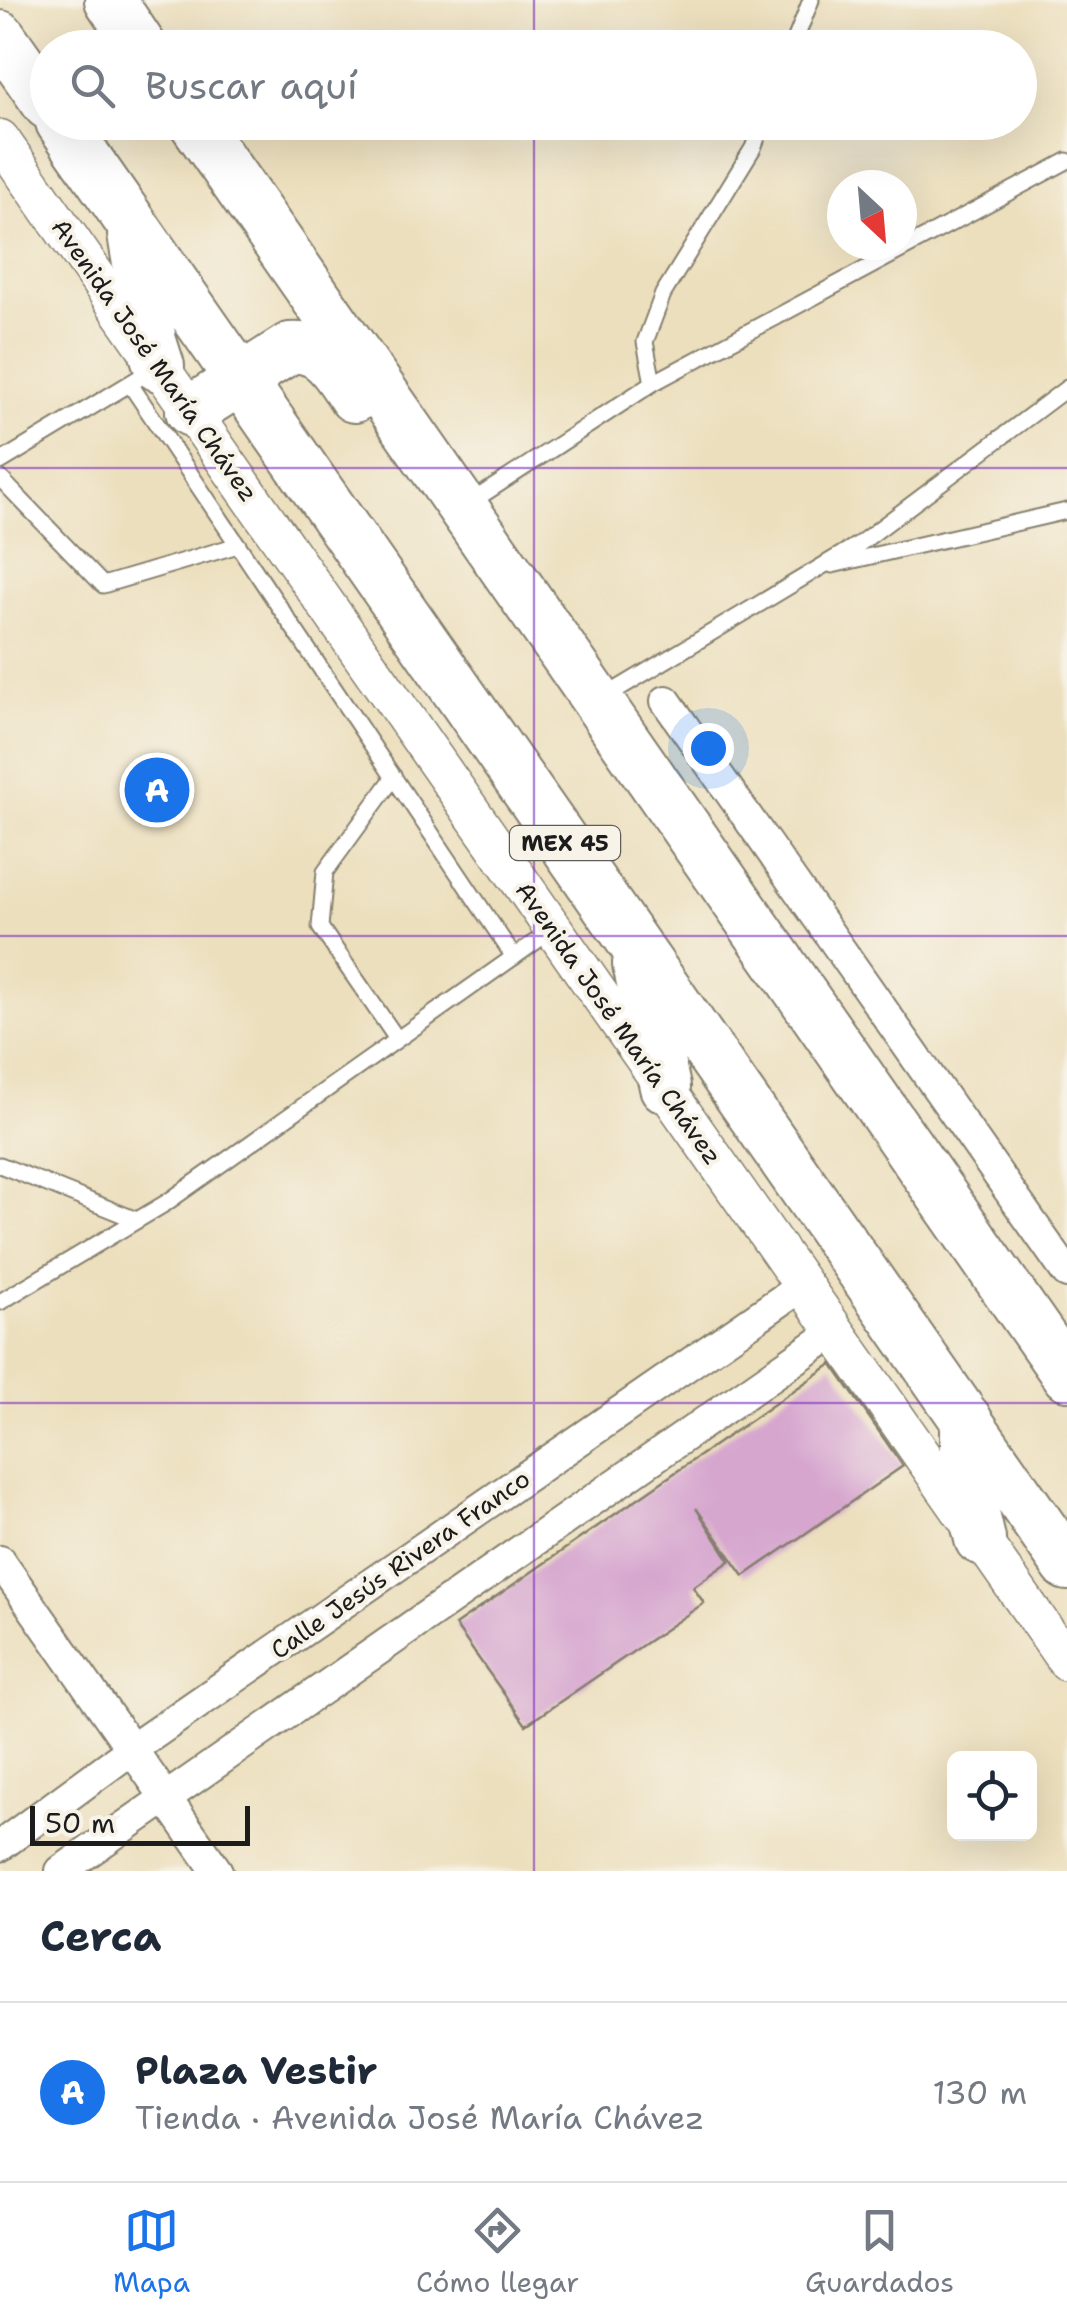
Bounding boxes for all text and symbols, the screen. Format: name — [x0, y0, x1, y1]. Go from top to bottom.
search box — [30, 30, 1037, 140]
icon: search — [65, 58, 120, 113]
text: Buscar aquí — [145, 60, 358, 111]
north arrow — [827, 170, 917, 260]
street label: Avenida José María Chávez — [44, 212, 266, 508]
your location — [683, 723, 734, 774]
pin: A — [124, 752, 190, 828]
road number: MEX 45 — [510, 826, 620, 860]
street label: Avenida José María Chávez — [508, 875, 730, 1171]
street label: Calle Jesús Rivera Franco — [264, 1461, 536, 1667]
map controls — [947, 1751, 1037, 1841]
button: locate — [947, 1751, 1037, 1841]
scale bar — [30, 1801, 250, 1846]
text: 50 m — [45, 1804, 115, 1842]
text: Cerca — [40, 1908, 161, 1964]
text: Plaza Vestir — [135, 2045, 377, 2096]
text: A — [60, 2071, 85, 2114]
text: 130 m — [932, 2071, 1027, 2114]
text: Tienda · Avenida José María Chávez — [135, 2096, 704, 2139]
tab: Mapa — [113, 2203, 190, 2301]
tab: Cómo llegar — [416, 2203, 579, 2301]
tab: Guardados — [805, 2203, 954, 2301]

